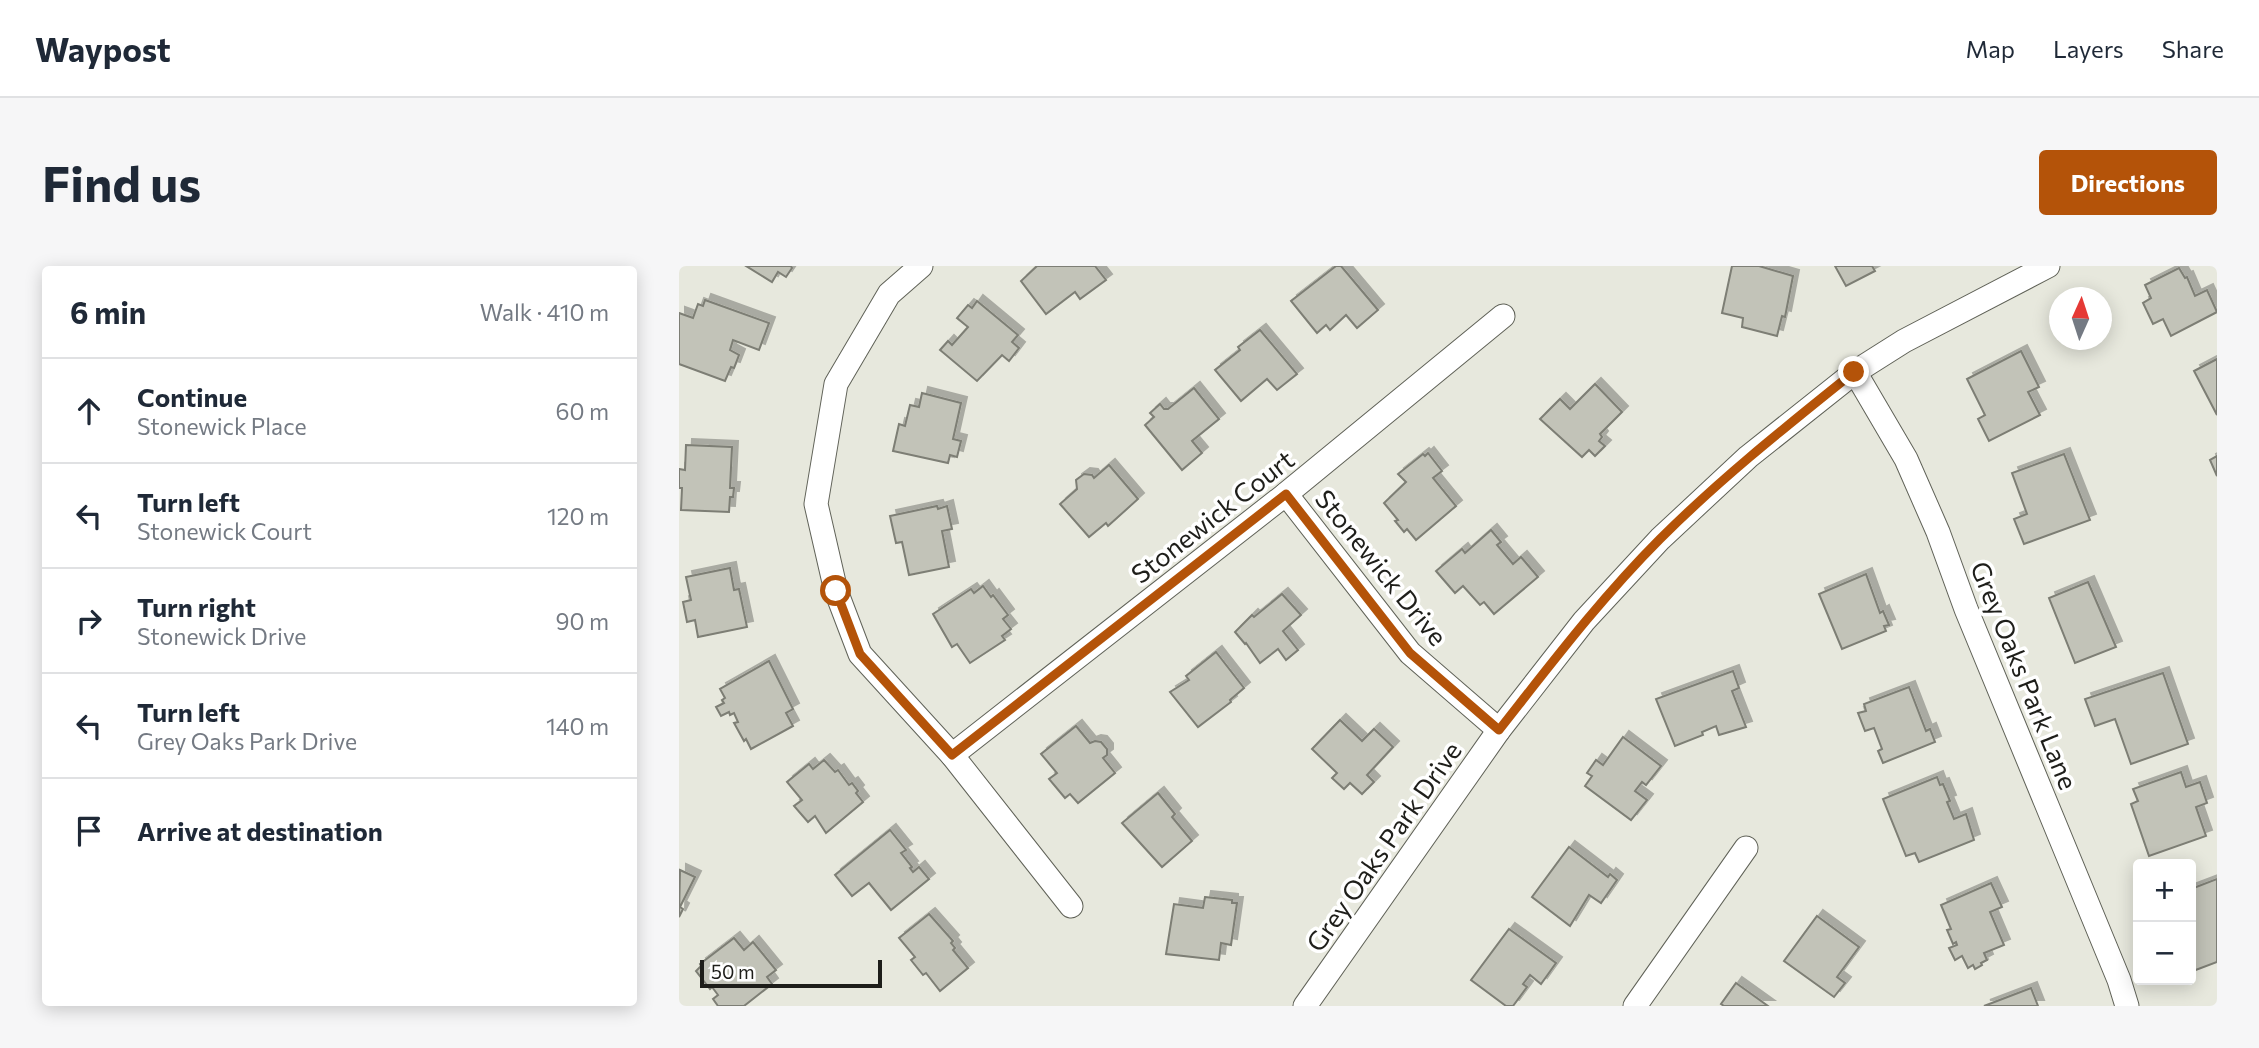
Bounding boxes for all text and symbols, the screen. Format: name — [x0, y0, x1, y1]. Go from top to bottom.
text: Waypost — [35, 28, 171, 69]
text: Map — [1966, 34, 2015, 63]
text: Layers — [2053, 34, 2124, 63]
text: Share — [2162, 34, 2224, 63]
button: Directions — [2039, 150, 2217, 215]
text: Find us — [42, 152, 201, 212]
north arrow — [2049, 287, 2112, 350]
text: 6 min — [70, 293, 146, 330]
text: Walk · 410 m — [480, 298, 609, 326]
route end — [1838, 356, 1869, 387]
text: Continue — [137, 381, 247, 412]
icon: ahead — [70, 392, 108, 430]
text: 60 m — [556, 397, 609, 425]
text: Stonewick Place — [137, 412, 307, 440]
street label: Stonewick Court — [1125, 443, 1299, 589]
street label: Stonewick Drive — [1310, 483, 1454, 651]
text: Turn left — [137, 486, 240, 517]
icon: left — [70, 497, 108, 535]
text: 120 m — [547, 502, 609, 530]
text: Stonewick Court — [137, 517, 312, 545]
street label: Grey Oaks Park Lane — [1965, 557, 2085, 793]
route start — [820, 575, 851, 606]
text: Turn right — [137, 591, 256, 622]
icon: right — [70, 602, 108, 640]
text: 90 m — [556, 607, 609, 635]
text: Stonewick Drive — [137, 622, 306, 650]
text: Turn left — [137, 696, 240, 727]
icon: left — [70, 707, 108, 745]
text: 140 m — [546, 712, 609, 740]
text: Grey Oaks Park Drive — [137, 727, 357, 755]
street label: Grey Oaks Park Drive — [1299, 735, 1467, 957]
icon: arrive — [70, 812, 108, 850]
text: Arrive at destination — [137, 815, 383, 846]
map controls — [2133, 859, 2196, 985]
button: + — [2133, 859, 2196, 922]
button: − — [2133, 922, 2196, 985]
scale bar — [700, 957, 882, 989]
text: 50 m — [711, 960, 755, 983]

